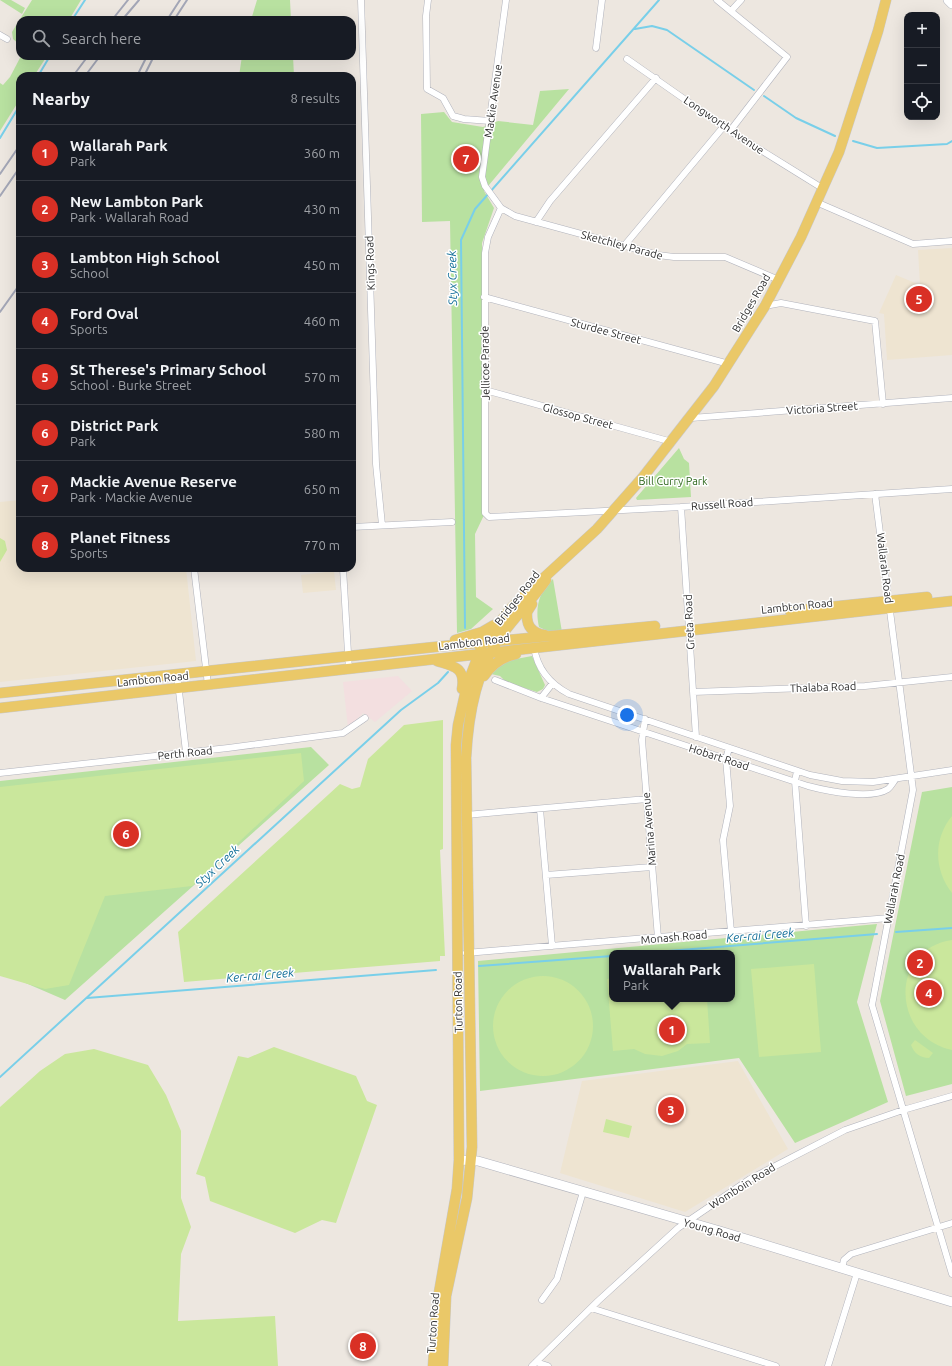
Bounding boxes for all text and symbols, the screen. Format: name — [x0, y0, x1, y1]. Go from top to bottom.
map controls — [904, 12, 940, 120]
button: + — [904, 12, 940, 48]
search box — [16, 16, 356, 60]
icon: search — [30, 27, 52, 49]
text: Search here — [62, 30, 141, 47]
button: − — [904, 48, 940, 84]
street label: Mackie Avenue — [482, 63, 504, 139]
button: locate — [904, 84, 940, 120]
text: Nearby — [32, 89, 90, 108]
text: 8 results — [290, 91, 340, 105]
street label: Longworth Avenue — [682, 94, 766, 156]
text: Wallarah Park — [70, 137, 168, 154]
pin: 7 — [453, 144, 479, 174]
text: 1 — [41, 146, 49, 160]
text: 360 m — [304, 146, 340, 160]
text: Park — [70, 154, 96, 168]
text: New Lambton Park — [70, 193, 203, 210]
text: 2 — [41, 202, 49, 216]
text: 430 m — [304, 202, 340, 216]
text: Park · Wallarah Road — [70, 210, 189, 224]
street label: Sketchley Parade — [580, 228, 664, 262]
street label: Kings Road — [363, 235, 377, 291]
text: Lambton High School — [70, 249, 220, 266]
water label: Styx Creek — [445, 249, 459, 307]
text: 3 — [41, 258, 49, 272]
text: 450 m — [304, 258, 340, 272]
text: School — [70, 266, 109, 280]
street label: Bridges Road — [729, 272, 773, 334]
pin: 5 — [906, 284, 932, 314]
text: Ford Oval — [70, 305, 138, 322]
text: 4 — [41, 314, 49, 328]
text: 460 m — [304, 314, 340, 328]
street label: Sturdee Street — [570, 316, 643, 346]
text: Sports — [70, 322, 108, 336]
street label: Jellicoe Parade — [478, 326, 492, 400]
text: St Therese's Primary School — [70, 361, 266, 378]
text: 5 — [41, 370, 49, 384]
text: 570 m — [304, 370, 340, 384]
text: School · Burke Street — [70, 378, 191, 392]
street label: Victoria Street — [786, 399, 859, 416]
street label: Glossop Street — [542, 401, 615, 431]
text: District Park — [70, 417, 158, 434]
text: 6 — [41, 426, 49, 440]
text: 580 m — [304, 426, 340, 440]
text: Park — [70, 434, 96, 448]
text: Mackie Avenue Reserve — [70, 473, 237, 490]
park label: Bill Curry Park — [638, 475, 708, 487]
text: 7 — [41, 482, 49, 496]
text: 650 m — [304, 482, 340, 496]
text: Park · Mackie Avenue — [70, 490, 193, 504]
street label: Russell Road — [690, 496, 754, 512]
text: Planet Fitness — [70, 529, 170, 546]
street label: Wallarah Road — [875, 532, 895, 604]
text: 8 — [41, 538, 49, 552]
text: 770 m — [304, 538, 340, 552]
text: Sports — [70, 546, 108, 560]
street label: Bridges Road — [492, 569, 542, 627]
street label: Greta Road — [682, 594, 696, 650]
street label: Lambton Road — [761, 596, 833, 616]
street label: Lambton Road — [437, 632, 511, 652]
street label: Lambton Road — [117, 669, 189, 689]
street label: Thalaba Road — [790, 680, 856, 694]
your location — [617, 705, 637, 725]
street label: Hobart Road — [687, 742, 751, 772]
street label: Perth Road — [157, 744, 213, 762]
street label: Marina Avenue — [640, 792, 658, 866]
pin: 6 — [113, 819, 139, 849]
water label: Styx Creek — [192, 842, 242, 890]
street label: Wallarah Road — [881, 853, 907, 925]
water label: Ker-rai Creek — [725, 925, 795, 944]
street label: Monash Road — [640, 928, 708, 946]
pin: 2 — [907, 948, 933, 978]
popup — [609, 950, 735, 1002]
text: Wallarah Park — [623, 961, 721, 978]
water label: Ker-rai Creek — [225, 965, 295, 984]
street label: Turton Road — [451, 971, 465, 1033]
text: Park — [623, 978, 649, 992]
pin: 4 — [916, 978, 942, 1008]
pin: 1 — [659, 1015, 685, 1045]
pin: 3 — [658, 1095, 684, 1125]
street label: Womboin Road — [707, 1161, 777, 1211]
street label: Young Road — [682, 1216, 742, 1244]
street label: Turton Road — [425, 1292, 441, 1354]
pin: 8 — [350, 1331, 376, 1361]

